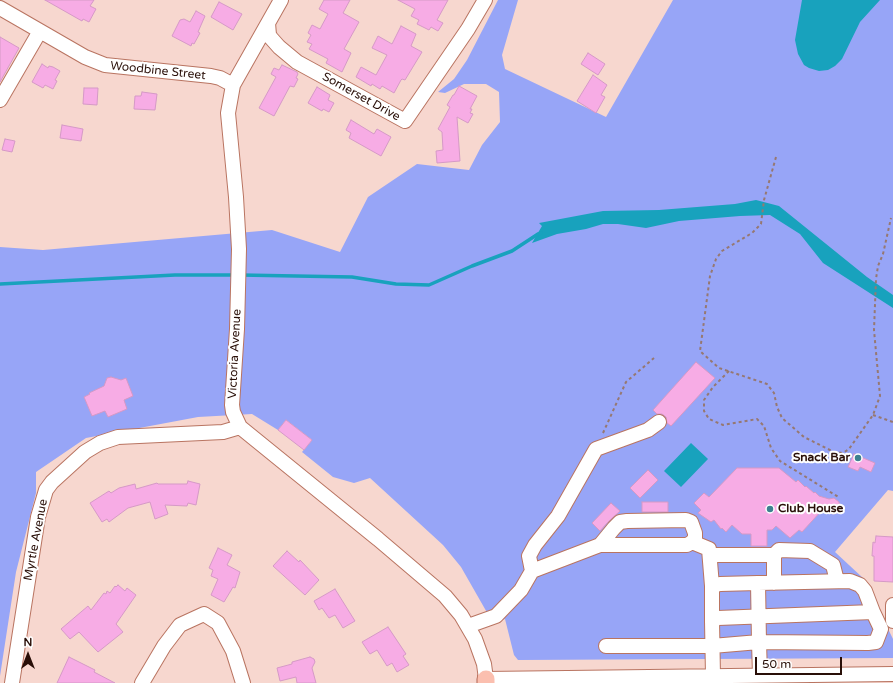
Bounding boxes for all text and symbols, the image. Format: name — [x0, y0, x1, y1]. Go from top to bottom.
street label: Woodbine Street — [110, 59, 206, 83]
street label: Somerset Drive — [320, 70, 402, 124]
street label: Victoria Avenue — [225, 309, 245, 399]
place label: Snack Bar — [793, 451, 850, 465]
marker: Snack Bar — [853, 453, 863, 463]
street label: Myrtle Avenue — [21, 498, 51, 582]
place label: Club House — [778, 502, 843, 516]
marker: Club House — [765, 504, 775, 514]
north arrow — [8, 635, 48, 675]
text: N — [24, 636, 32, 649]
scale bar — [757, 649, 844, 675]
text: 50 m — [762, 657, 791, 671]

